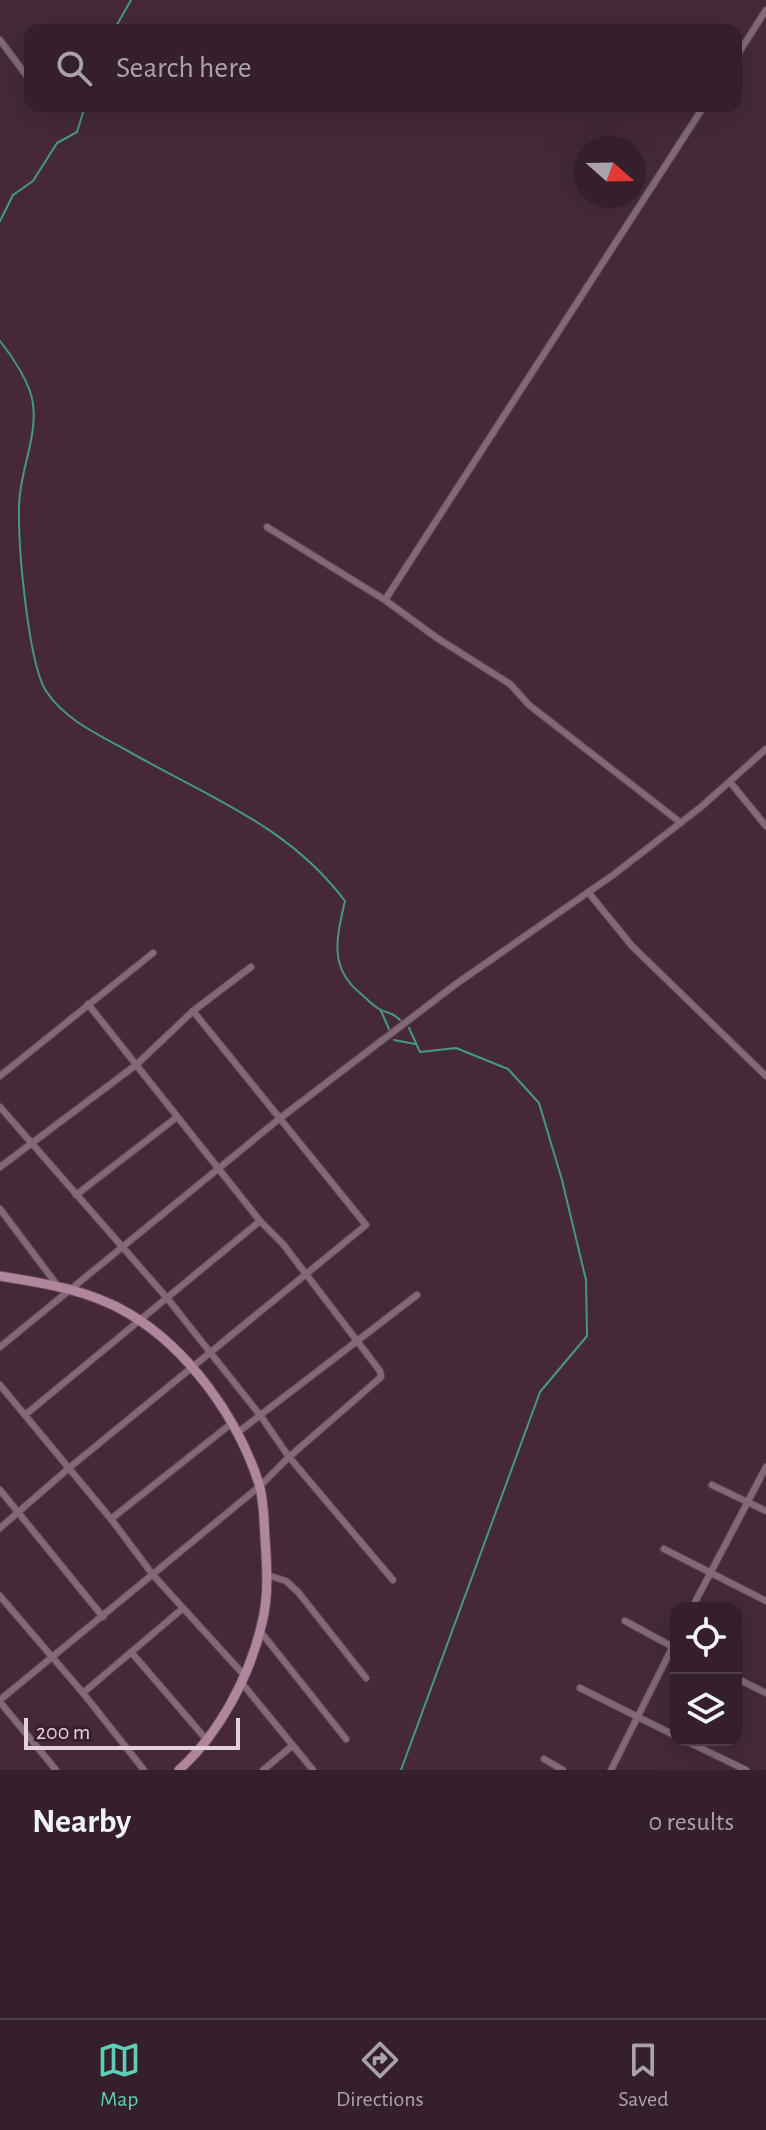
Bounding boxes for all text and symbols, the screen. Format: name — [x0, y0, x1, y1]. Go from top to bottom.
search box — [24, 24, 742, 112]
icon: search — [52, 46, 96, 90]
text: Search here — [116, 53, 252, 83]
north arrow — [574, 136, 646, 208]
map controls — [670, 1602, 742, 1746]
button: locate — [670, 1602, 742, 1674]
button: layers — [670, 1674, 742, 1746]
scale bar — [24, 1714, 240, 1750]
text: 200 m — [36, 1721, 90, 1743]
text: Nearby — [32, 1805, 131, 1839]
text: 0 results — [648, 1809, 734, 1835]
tab: Map — [97, 2038, 141, 2112]
tab: Directions — [336, 2038, 424, 2112]
tab: Saved — [618, 2038, 669, 2112]

